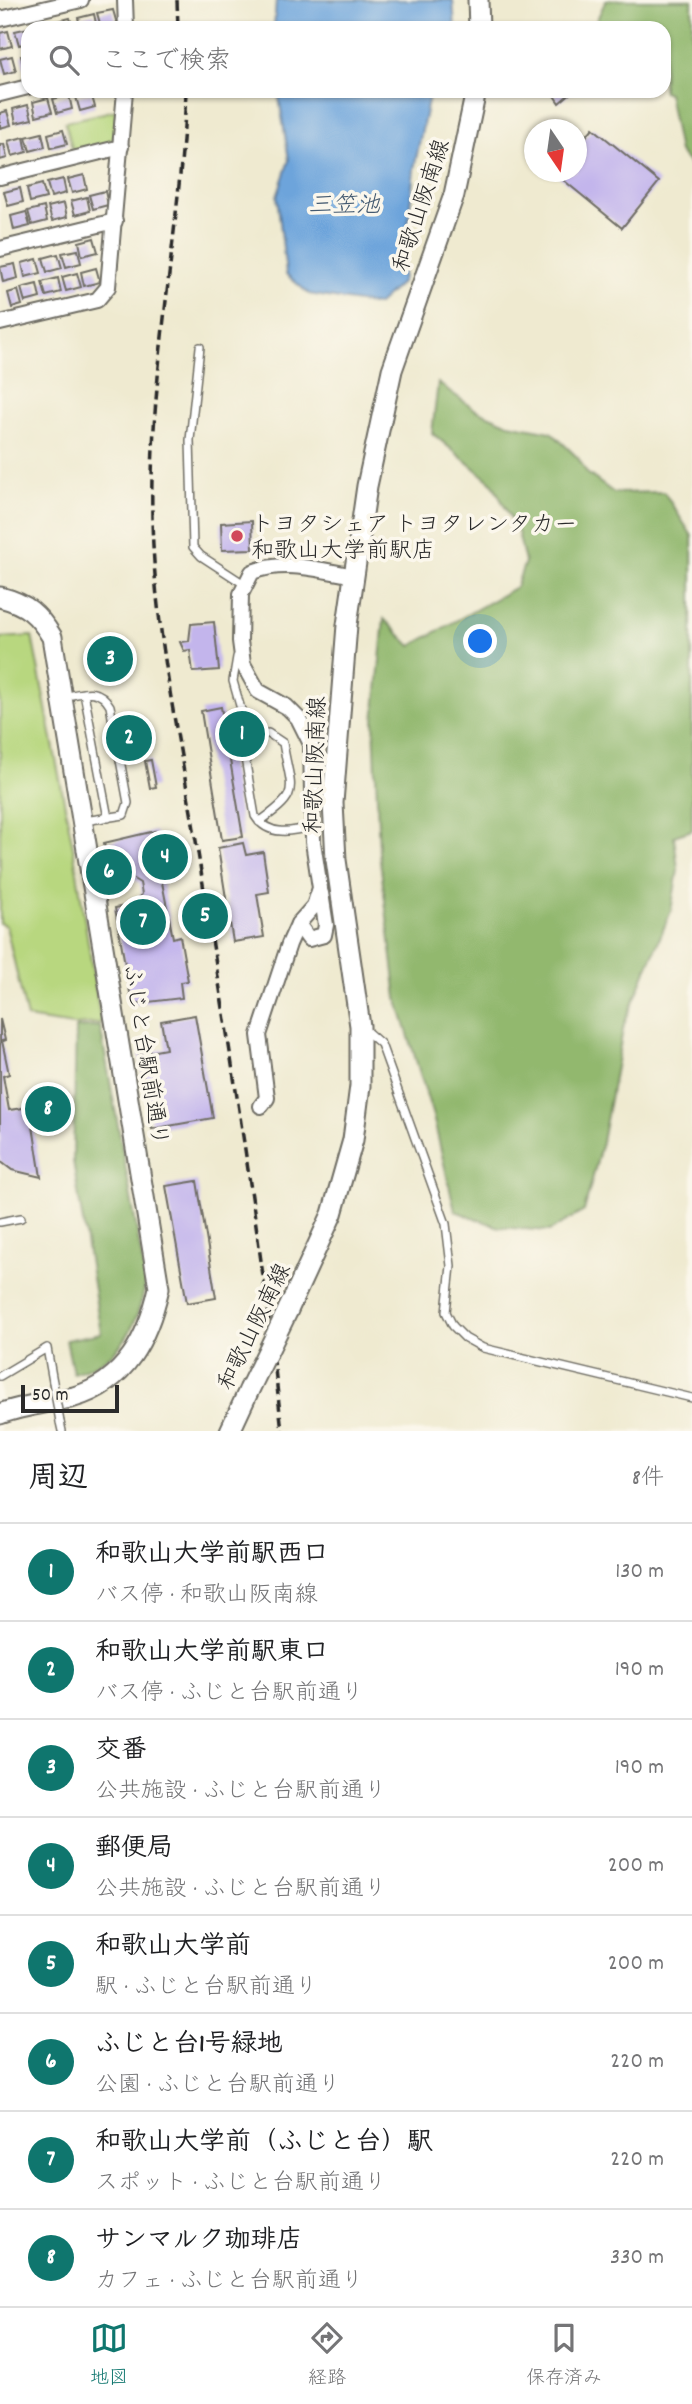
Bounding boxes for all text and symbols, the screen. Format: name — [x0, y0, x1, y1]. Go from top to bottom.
search box — [21, 21, 671, 98]
icon: search — [45, 41, 83, 79]
text: ここで検索 — [101, 44, 231, 81]
north arrow — [524, 119, 587, 182]
street label: 和歌山阪南線 — [386, 135, 460, 277]
water label: 三笠池 — [308, 190, 381, 224]
place label: トヨタシェア トヨタレンタカー 和歌山大学前駅店 — [251, 510, 577, 569]
marker: トヨタシェア トヨタレンタカー 和歌山大学前駅店 — [229, 528, 245, 544]
your location — [463, 624, 497, 658]
pin: 3 — [87, 633, 133, 685]
street label: 和歌山阪南線 — [299, 696, 336, 835]
pin: 1 — [219, 708, 265, 760]
pin: 2 — [106, 712, 152, 764]
pin: 4 — [142, 831, 188, 883]
pin: 6 — [86, 846, 132, 898]
pin: 5 — [182, 890, 228, 942]
pin: 7 — [120, 896, 166, 948]
street label: ふじと台駅前通り — [113, 962, 174, 1149]
pin: 8 — [25, 1083, 71, 1135]
street label: 和歌山阪南線 — [211, 1258, 301, 1397]
scale bar — [21, 1382, 119, 1414]
text: 50 m — [32, 1383, 69, 1410]
text: 周辺 — [28, 1459, 88, 1502]
text: 8件 — [632, 1463, 664, 1496]
text: 和歌山大学前駅西口 — [95, 1537, 329, 1574]
text: 1 — [48, 1556, 54, 1589]
text: 130 m — [615, 1556, 664, 1589]
text: バス停 · 和歌山阪南線 — [95, 1580, 318, 1613]
text: 和歌山大学前駅東口 — [95, 1635, 329, 1672]
text: 2 — [46, 1654, 56, 1687]
text: 190 m — [615, 1654, 664, 1687]
text: バス停 · ふじと台駅前通り — [95, 1678, 364, 1711]
text: 交番 — [95, 1733, 147, 1770]
text: 3 — [46, 1752, 56, 1785]
text: 190 m — [615, 1752, 664, 1785]
text: 公共施設 · ふじと台駅前通り — [95, 1776, 387, 1809]
text: 郵便局 — [95, 1831, 173, 1868]
text: 4 — [46, 1850, 56, 1883]
text: 200 m — [608, 1850, 664, 1883]
text: 公共施設 · ふじと台駅前通り — [95, 1874, 387, 1907]
text: 和歌山大学前 — [95, 1929, 251, 1966]
text: 5 — [46, 1948, 56, 1981]
text: 200 m — [608, 1948, 664, 1981]
text: 駅 · ふじと台駅前通り — [95, 1972, 318, 2005]
text: ふじと台1号緑地 — [95, 2027, 283, 2064]
text: 6 — [45, 2046, 57, 2079]
text: 220 m — [610, 2046, 664, 2079]
text: 公園 · ふじと台駅前通り — [95, 2070, 341, 2103]
text: 和歌山大学前（ふじと台）駅 — [95, 2125, 433, 2162]
text: 7 — [47, 2144, 55, 2177]
text: 220 m — [610, 2144, 664, 2177]
text: スポット · ふじと台駅前通り — [95, 2168, 387, 2201]
text: サンマルク珈琲店 — [95, 2223, 302, 2260]
text: 8 — [46, 2242, 56, 2275]
text: 330 m — [610, 2242, 664, 2275]
text: カフェ · ふじと台駅前通り — [95, 2266, 364, 2299]
tab: 地図 — [90, 2319, 128, 2393]
tab: 経路 — [308, 2319, 346, 2393]
tab: 保存済み — [526, 2319, 602, 2393]

